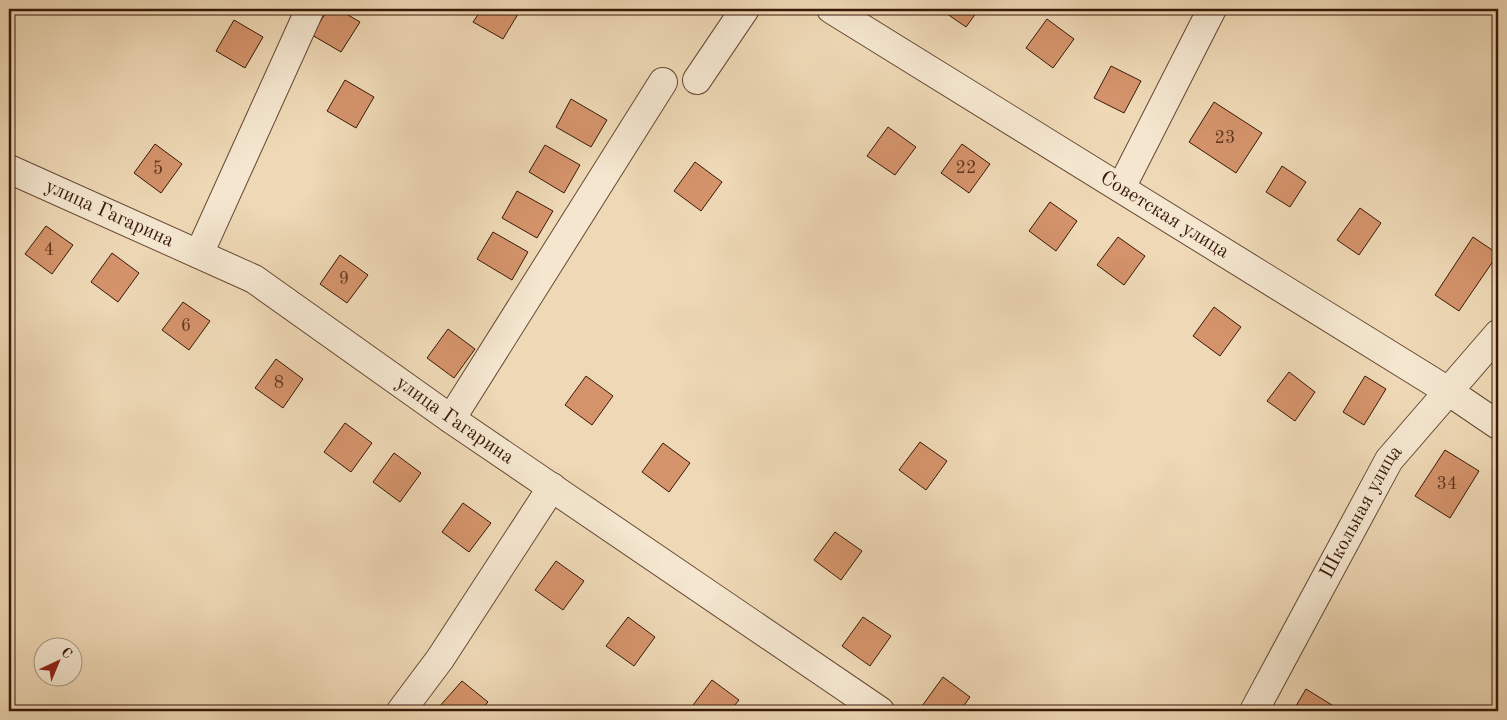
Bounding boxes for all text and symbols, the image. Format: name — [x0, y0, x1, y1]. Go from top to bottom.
house number: 23 — [1215, 129, 1235, 147]
house number: 22 — [956, 159, 976, 177]
house number: 5 — [153, 160, 163, 178]
street label: Советская улица — [1096, 168, 1232, 263]
street label: улица Гагарина — [42, 177, 177, 252]
house number: 4 — [44, 241, 54, 259]
house number: 9 — [339, 270, 349, 288]
house number: 6 — [181, 317, 191, 335]
street label: улица Гагарина — [392, 373, 517, 468]
house number: 8 — [274, 374, 284, 392]
street label: Школьная улица — [1317, 442, 1407, 582]
house number: 34 — [1437, 475, 1457, 493]
north arrow — [32, 638, 82, 688]
text: С — [58, 645, 75, 662]

